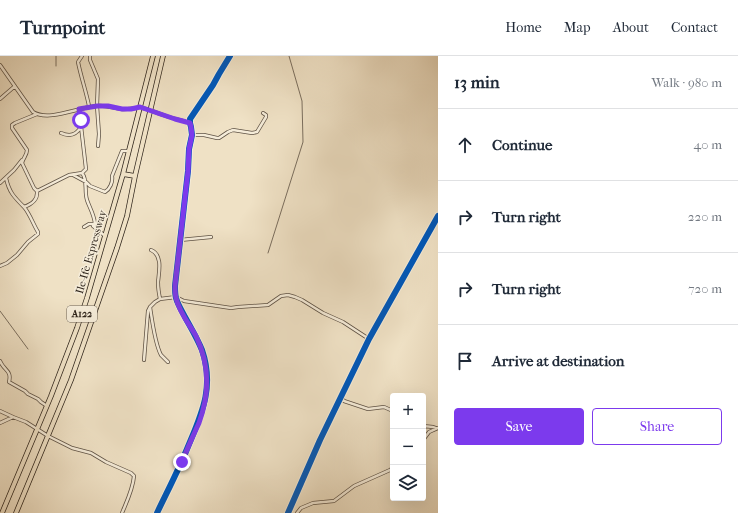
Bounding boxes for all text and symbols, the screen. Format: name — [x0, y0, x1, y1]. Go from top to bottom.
text: Turnpoint — [20, 17, 105, 39]
text: Home — [505, 19, 542, 36]
text: Map — [564, 19, 591, 36]
text: About — [613, 19, 649, 36]
text: Contact — [671, 19, 718, 36]
text: 13 min — [454, 72, 500, 92]
text: Walk · 980 m — [652, 75, 722, 90]
route start — [72, 111, 90, 129]
icon: ahead — [454, 134, 476, 156]
text: Continue — [492, 136, 552, 154]
text: 40 m — [694, 137, 722, 152]
icon: right — [454, 206, 476, 228]
street label: Ile-Ife Expressway — [73, 208, 109, 295]
text: Turn right — [492, 208, 561, 226]
text: 220 m — [688, 209, 722, 224]
icon: right — [454, 278, 476, 300]
text: Turn right — [492, 280, 561, 298]
text: 720 m — [688, 281, 722, 296]
road number: A122 — [67, 306, 97, 322]
icon: arrive — [454, 350, 476, 372]
text: Arrive at destination — [492, 352, 624, 370]
map controls — [390, 393, 426, 501]
button: + — [390, 393, 426, 429]
button: Save — [454, 408, 584, 445]
button: Share — [592, 408, 722, 445]
button: − — [390, 429, 426, 465]
route end — [173, 453, 191, 471]
button: layers — [390, 465, 426, 501]

